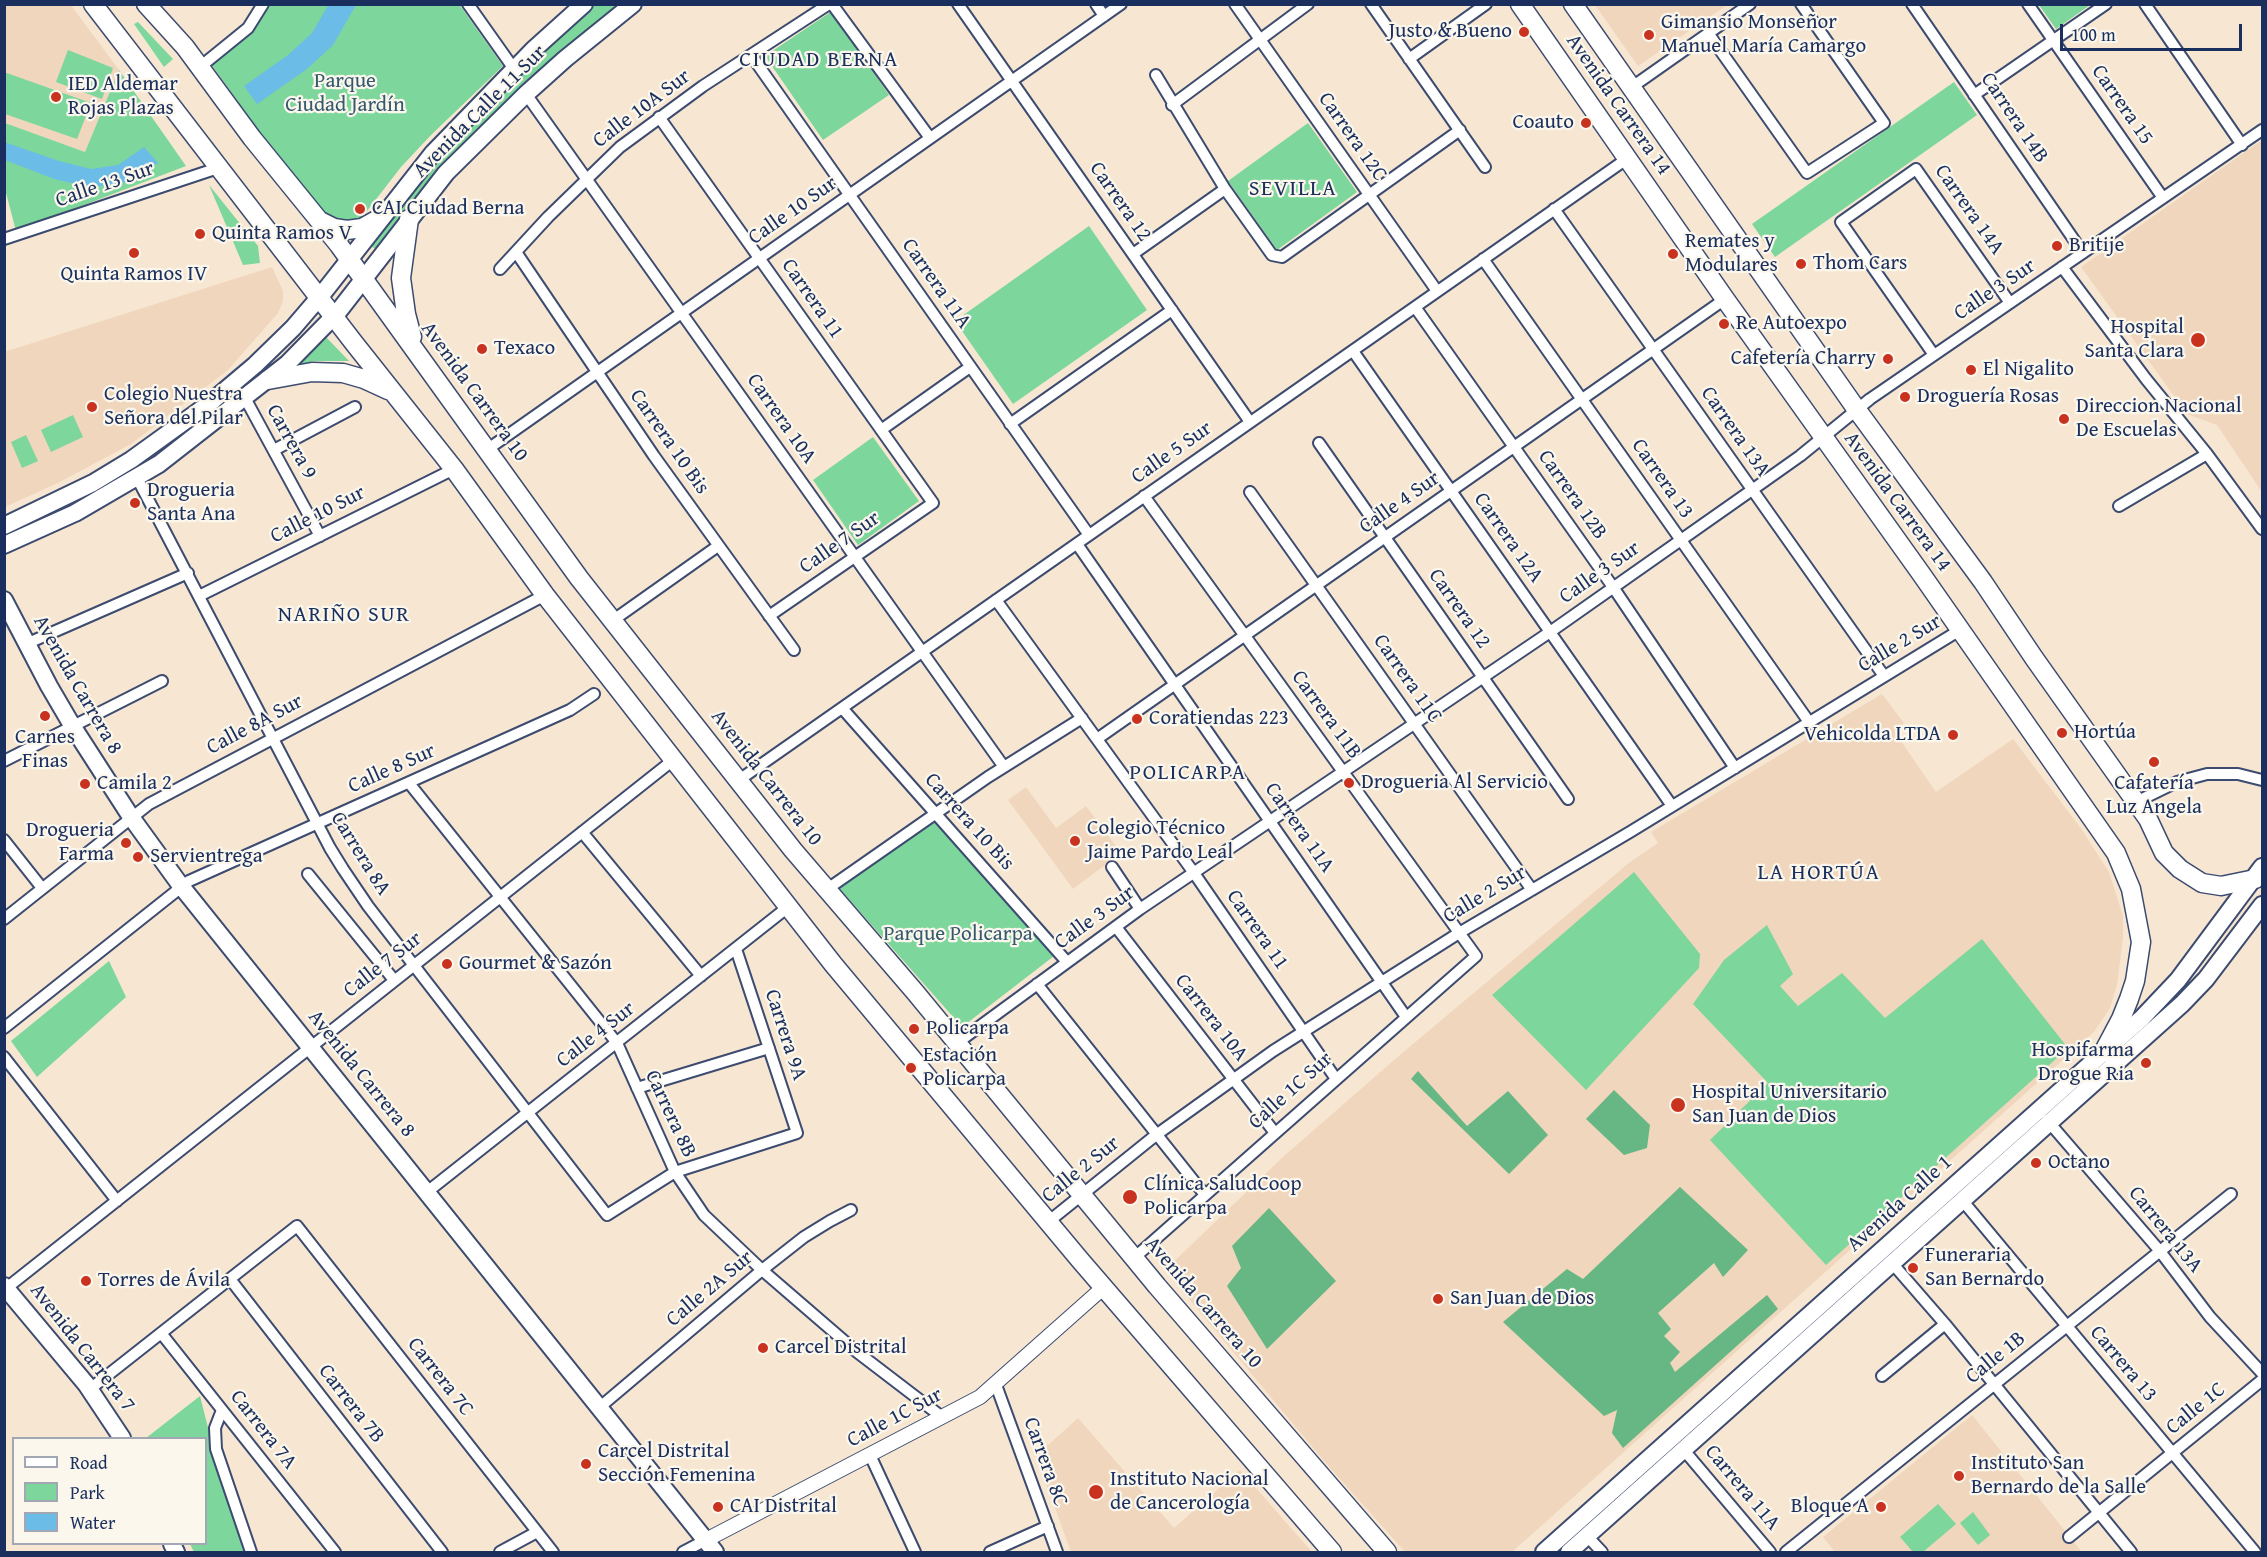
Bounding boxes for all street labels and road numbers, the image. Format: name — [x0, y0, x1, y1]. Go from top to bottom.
street label: Avenida Carrera 14 — [1560, 30, 1676, 180]
street label: Avenida Calle 11 Sur — [408, 40, 552, 184]
street label: Carrera 15 — [2085, 60, 2159, 150]
street label: Calle 10A Sur — [588, 64, 696, 154]
street label: Carrera 14B — [1975, 68, 2053, 168]
street label: Carrera 12C — [1312, 88, 1392, 186]
street label: Calle 13 Sur — [52, 156, 158, 214]
street label: Carrera 12 — [1083, 157, 1157, 247]
street label: Carrera 14A — [1929, 160, 2009, 260]
street label: Calle 10 Sur — [744, 171, 842, 251]
street label: Carrera 11A — [896, 234, 976, 334]
street label: Carrera 11 — [775, 254, 849, 344]
street label: Calle 3 Sur — [1950, 254, 2040, 326]
street label: Avenida Carrera 10 — [415, 317, 533, 467]
street label: Carrera 10A — [741, 369, 821, 469]
street label: Carrera 13A — [1695, 382, 1775, 482]
street label: Carrera 10 Bis — [624, 385, 714, 499]
street label: Carrera 9 — [260, 400, 322, 484]
street label: Calle 5 Sur — [1127, 416, 1217, 490]
street label: Avenida Carrera 14 — [1838, 427, 1956, 577]
street label: Carrera 13 — [1625, 434, 1699, 524]
street label: Carrera 12B — [1532, 445, 1612, 545]
street label: Calle 4 Sur — [1355, 466, 1445, 540]
street label: Calle 10 Sur — [267, 480, 369, 550]
street label: Carrera 12A — [1468, 488, 1548, 588]
street label: Calle 7 Sur — [795, 506, 885, 580]
street label: Calle 3 Sur — [1555, 536, 1645, 610]
street label: Carrera 12 — [1422, 564, 1496, 654]
street label: Calle 2 Sur — [1854, 609, 1946, 679]
street label: Avenida Carrera 8 — [27, 611, 127, 759]
street label: Carrera 11C — [1367, 630, 1447, 728]
street label: Carrera 11B — [1285, 666, 1367, 764]
street label: Calle 8A Sur — [203, 689, 307, 761]
street label: Avenida Carrera 10 — [705, 705, 827, 851]
street label: Calle 8 Sur — [345, 739, 439, 799]
street label: Carrera 10 Bis — [919, 768, 1019, 876]
street label: Carrera 11A — [1259, 778, 1339, 878]
street label: Carrera 8A — [324, 807, 396, 901]
street label: Calle 2 Sur — [1439, 860, 1531, 930]
street label: Calle 3 Sur — [1050, 881, 1140, 955]
street label: Carrera 11 — [1220, 885, 1294, 975]
street label: Calle 7 Sur — [339, 927, 427, 1003]
street label: Carrera 10A — [1169, 969, 1253, 1067]
street label: Carrera 9A — [758, 986, 812, 1084]
street label: Calle 4 Sur — [552, 997, 640, 1073]
street label: Avenida Carrera 8 — [302, 1005, 420, 1143]
street label: Calle 1C Sur — [1244, 1047, 1338, 1135]
street label: Carrera 8B — [639, 1066, 701, 1162]
street label: Calle 2 Sur — [1037, 1131, 1125, 1209]
street label: Avenida Calle 1 — [1842, 1150, 1958, 1258]
street label: Carrera 13A — [2122, 1182, 2208, 1278]
street label: Avenida Carrera 10 — [1139, 1232, 1267, 1374]
street label: Calle 2A Sur — [662, 1245, 758, 1333]
street label: Avenida Carrera 7 — [24, 1279, 140, 1417]
street label: Carrera 13 — [2084, 1321, 2162, 1407]
street label: Calle 1B — [1961, 1326, 2031, 1390]
street label: Carrera 7C — [402, 1333, 478, 1421]
street label: Carrera 7B — [312, 1360, 390, 1448]
street label: Calle 1C — [2161, 1377, 2231, 1441]
street label: Calle 1C Sur — [843, 1382, 947, 1454]
street label: Carrera 7A — [224, 1385, 302, 1475]
street label: Carrera 8C — [1017, 1414, 1073, 1510]
street label: Carrera 11A — [1699, 1440, 1785, 1536]

